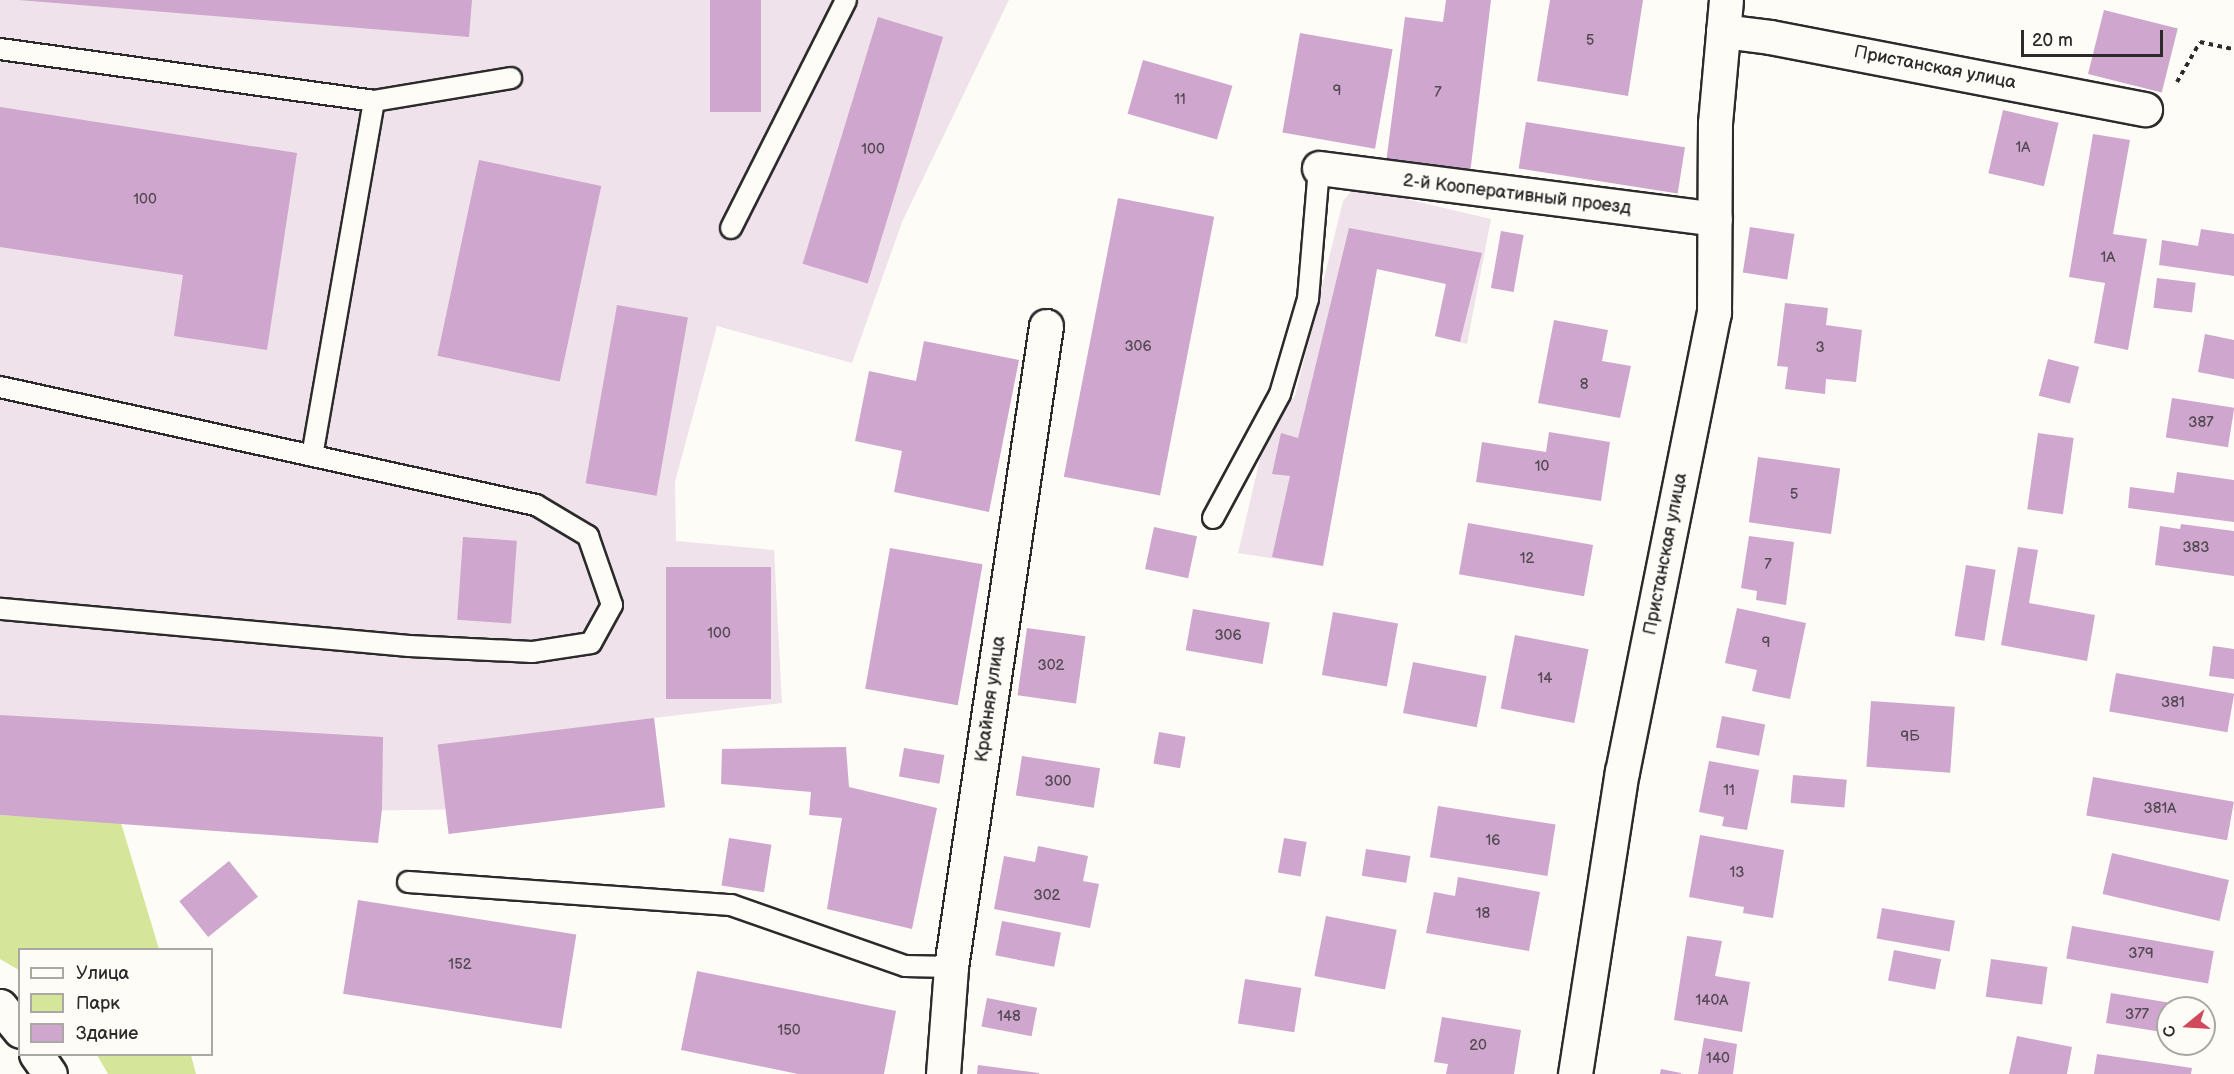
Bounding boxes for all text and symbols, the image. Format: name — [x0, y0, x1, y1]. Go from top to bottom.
scale bar — [2024, 18, 2166, 56]
text: 20 m — [2032, 30, 2073, 51]
house number: 5 — [1586, 32, 1594, 50]
street label: Пристанская улица — [1852, 42, 2018, 94]
house number: 9 — [1333, 82, 1341, 100]
house number: 7 — [1434, 84, 1442, 102]
house number: 11 — [1174, 91, 1186, 109]
house number: 1А — [2016, 139, 2030, 157]
house number: 100 — [861, 141, 885, 159]
street label: 2-й Кооперативный проезд — [1402, 170, 1632, 220]
house number: 100 — [133, 191, 157, 209]
house number: 1А — [2101, 249, 2115, 267]
house number: 306 — [1124, 338, 1152, 356]
house number: 3 — [1815, 339, 1825, 357]
house number: 8 — [1580, 376, 1588, 394]
house number: 387 — [2188, 414, 2214, 432]
house number: 10 — [1535, 458, 1549, 476]
street label: Пристанская улица — [1640, 471, 1692, 637]
house number: 5 — [1790, 486, 1798, 504]
house number: 383 — [2182, 539, 2210, 557]
house number: 12 — [1520, 550, 1534, 568]
house number: 7 — [1764, 556, 1772, 574]
house number: 100 — [707, 625, 731, 643]
house number: 306 — [1214, 627, 1242, 645]
street label: Крайняя улица — [971, 634, 1011, 764]
house number: 9 — [1762, 634, 1770, 652]
house number: 302 — [1038, 657, 1064, 675]
house number: 14 — [1538, 670, 1552, 688]
house number: 381 — [2161, 694, 2185, 712]
house number: 9Б — [1900, 728, 1920, 746]
house number: 300 — [1045, 773, 1071, 791]
house number: 11 — [1723, 782, 1735, 800]
house number: 381А — [2144, 800, 2176, 818]
house number: 16 — [1486, 832, 1500, 850]
house number: 13 — [1729, 864, 1745, 882]
house number: 302 — [1034, 887, 1060, 905]
house number: 18 — [1476, 905, 1490, 923]
house number: 379 — [2128, 945, 2154, 963]
legend — [18, 948, 213, 1056]
house number: 152 — [448, 956, 472, 974]
text: Улица — [76, 963, 129, 984]
house number: 140А — [1696, 992, 1728, 1010]
text: Парк — [76, 993, 120, 1014]
north arrow — [2156, 996, 2216, 1056]
house number: 377 — [2125, 1006, 2149, 1024]
house number: 148 — [997, 1008, 1021, 1026]
house number: 150 — [777, 1022, 801, 1040]
text: Здание — [76, 1023, 138, 1044]
text: С — [2160, 1023, 2181, 1039]
house number: 20 — [1469, 1037, 1487, 1055]
house number: 140 — [1706, 1050, 1730, 1068]

